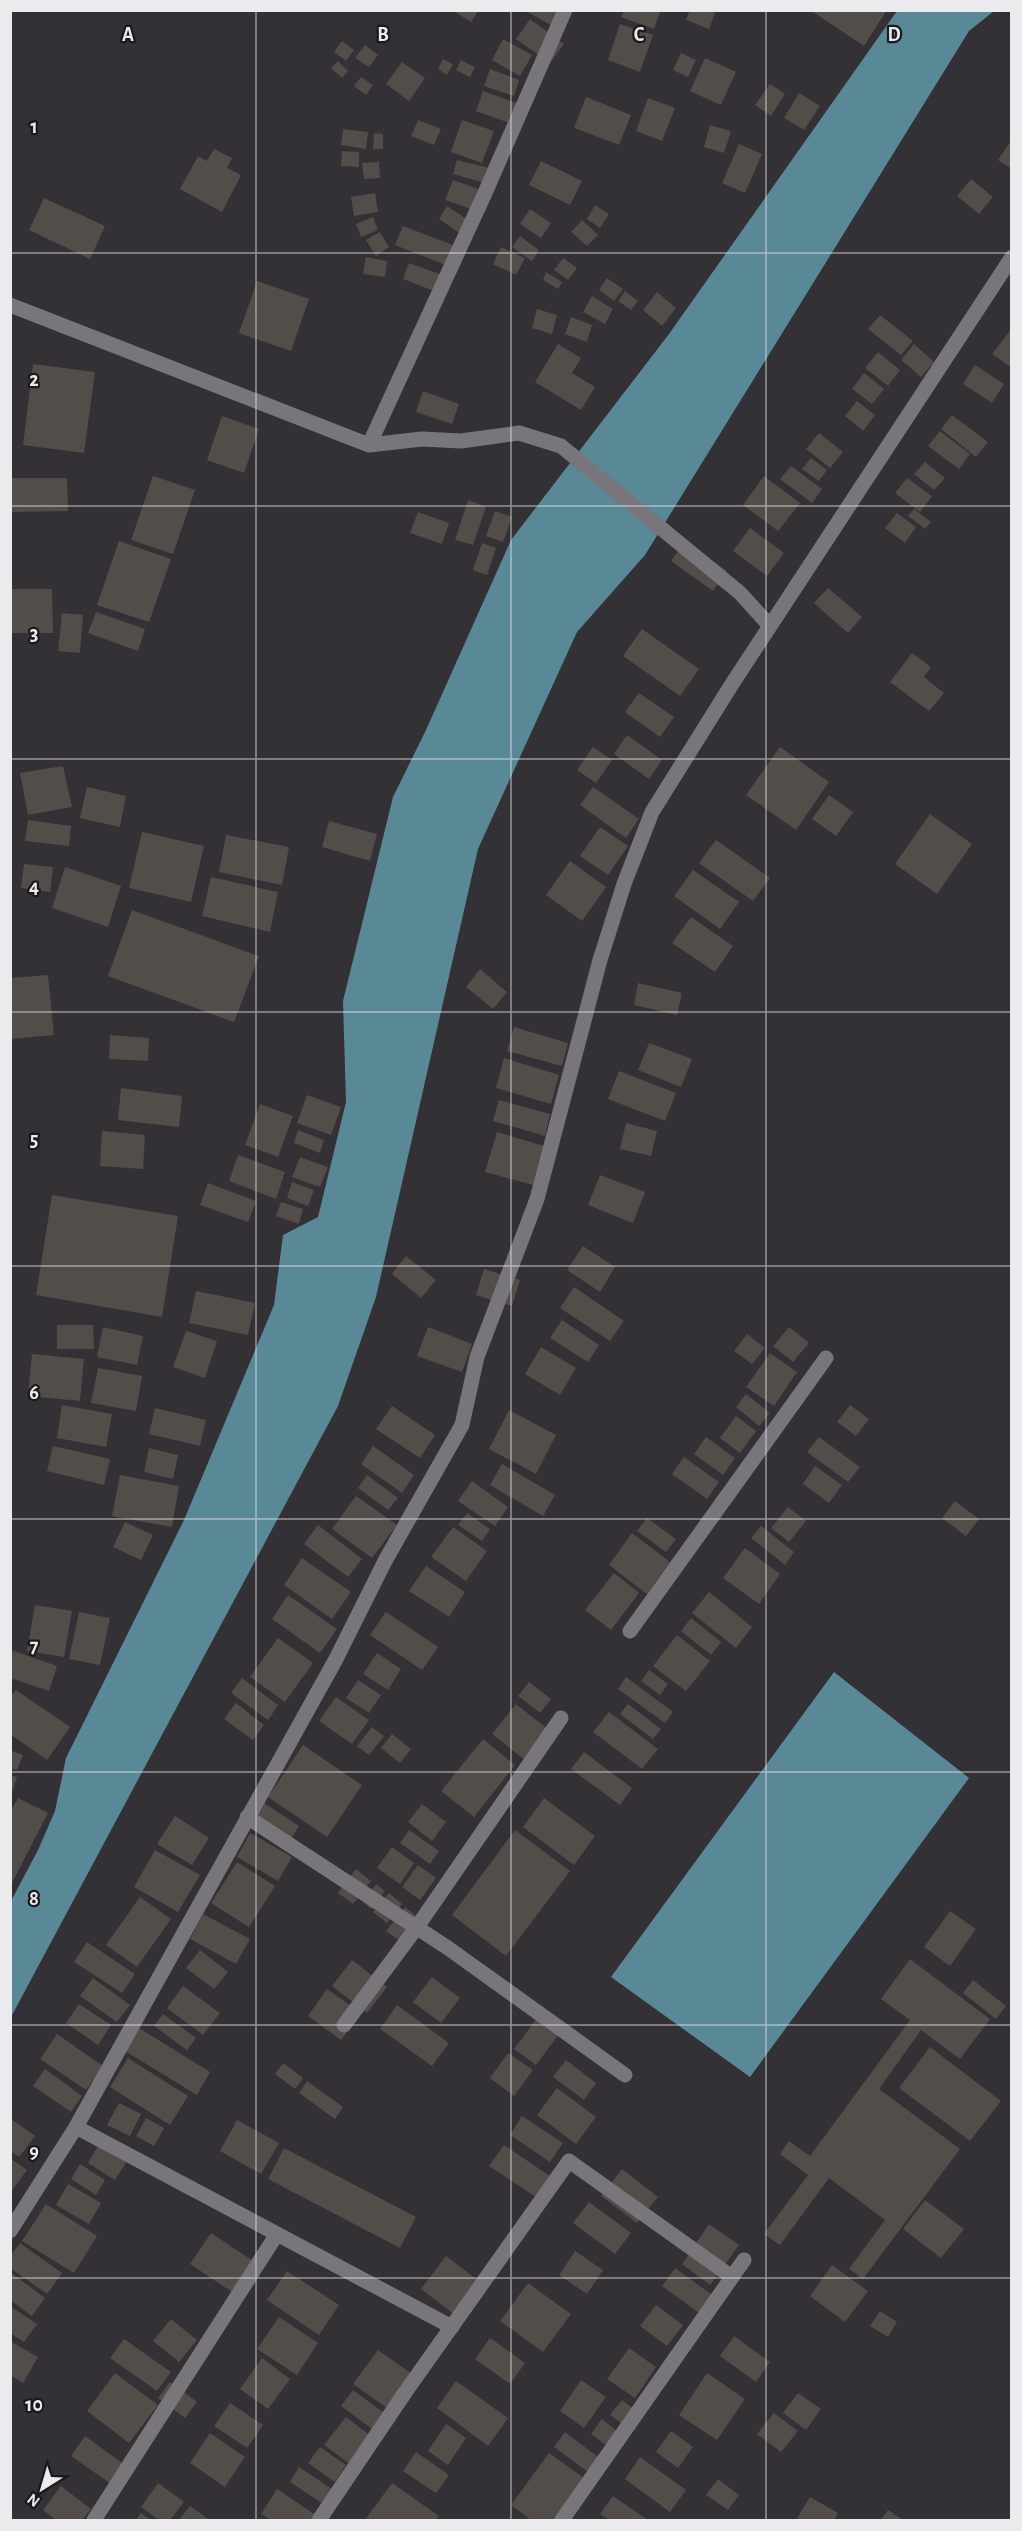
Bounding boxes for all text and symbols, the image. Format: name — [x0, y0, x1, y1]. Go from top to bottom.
text: A — [122, 25, 134, 45]
text: B — [377, 25, 389, 45]
text: C — [634, 25, 645, 45]
text: D — [887, 25, 901, 45]
text: 1 — [30, 117, 38, 137]
text: 2 — [29, 370, 39, 390]
text: 3 — [30, 624, 38, 644]
text: 4 — [29, 877, 39, 897]
text: 5 — [30, 1130, 38, 1150]
text: 6 — [29, 1383, 39, 1403]
text: 7 — [30, 1636, 39, 1656]
text: 8 — [29, 1889, 39, 1909]
text: 9 — [29, 2142, 39, 2162]
text: 10 — [25, 2395, 43, 2415]
north arrow — [12, 2459, 72, 2519]
text: N — [24, 2490, 43, 2510]

